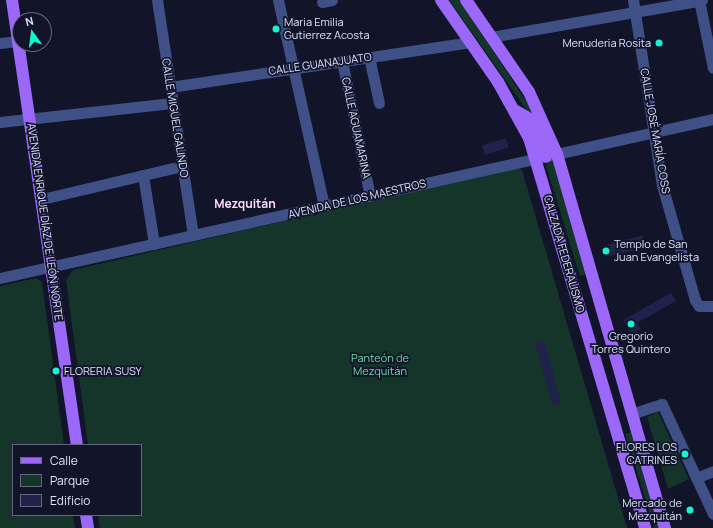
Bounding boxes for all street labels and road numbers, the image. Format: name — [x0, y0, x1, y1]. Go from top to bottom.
street label: CALLE GUANAJUATO — [267, 50, 373, 78]
street label: CALLE MIGUEL GALINDO — [159, 57, 191, 179]
street label: CALLE JOSÉ MARÍA COSS — [637, 67, 673, 195]
street label: CALLE AGUAMARINA — [339, 76, 373, 180]
street label: AVENIDA ENRIQUE DÍAZ DE LEÓN NORTE — [25, 122, 65, 322]
street label: AVENIDA DE LOS MAESTROS — [287, 177, 427, 221]
street label: CALZADA FEDERALISMO — [541, 194, 587, 314]

